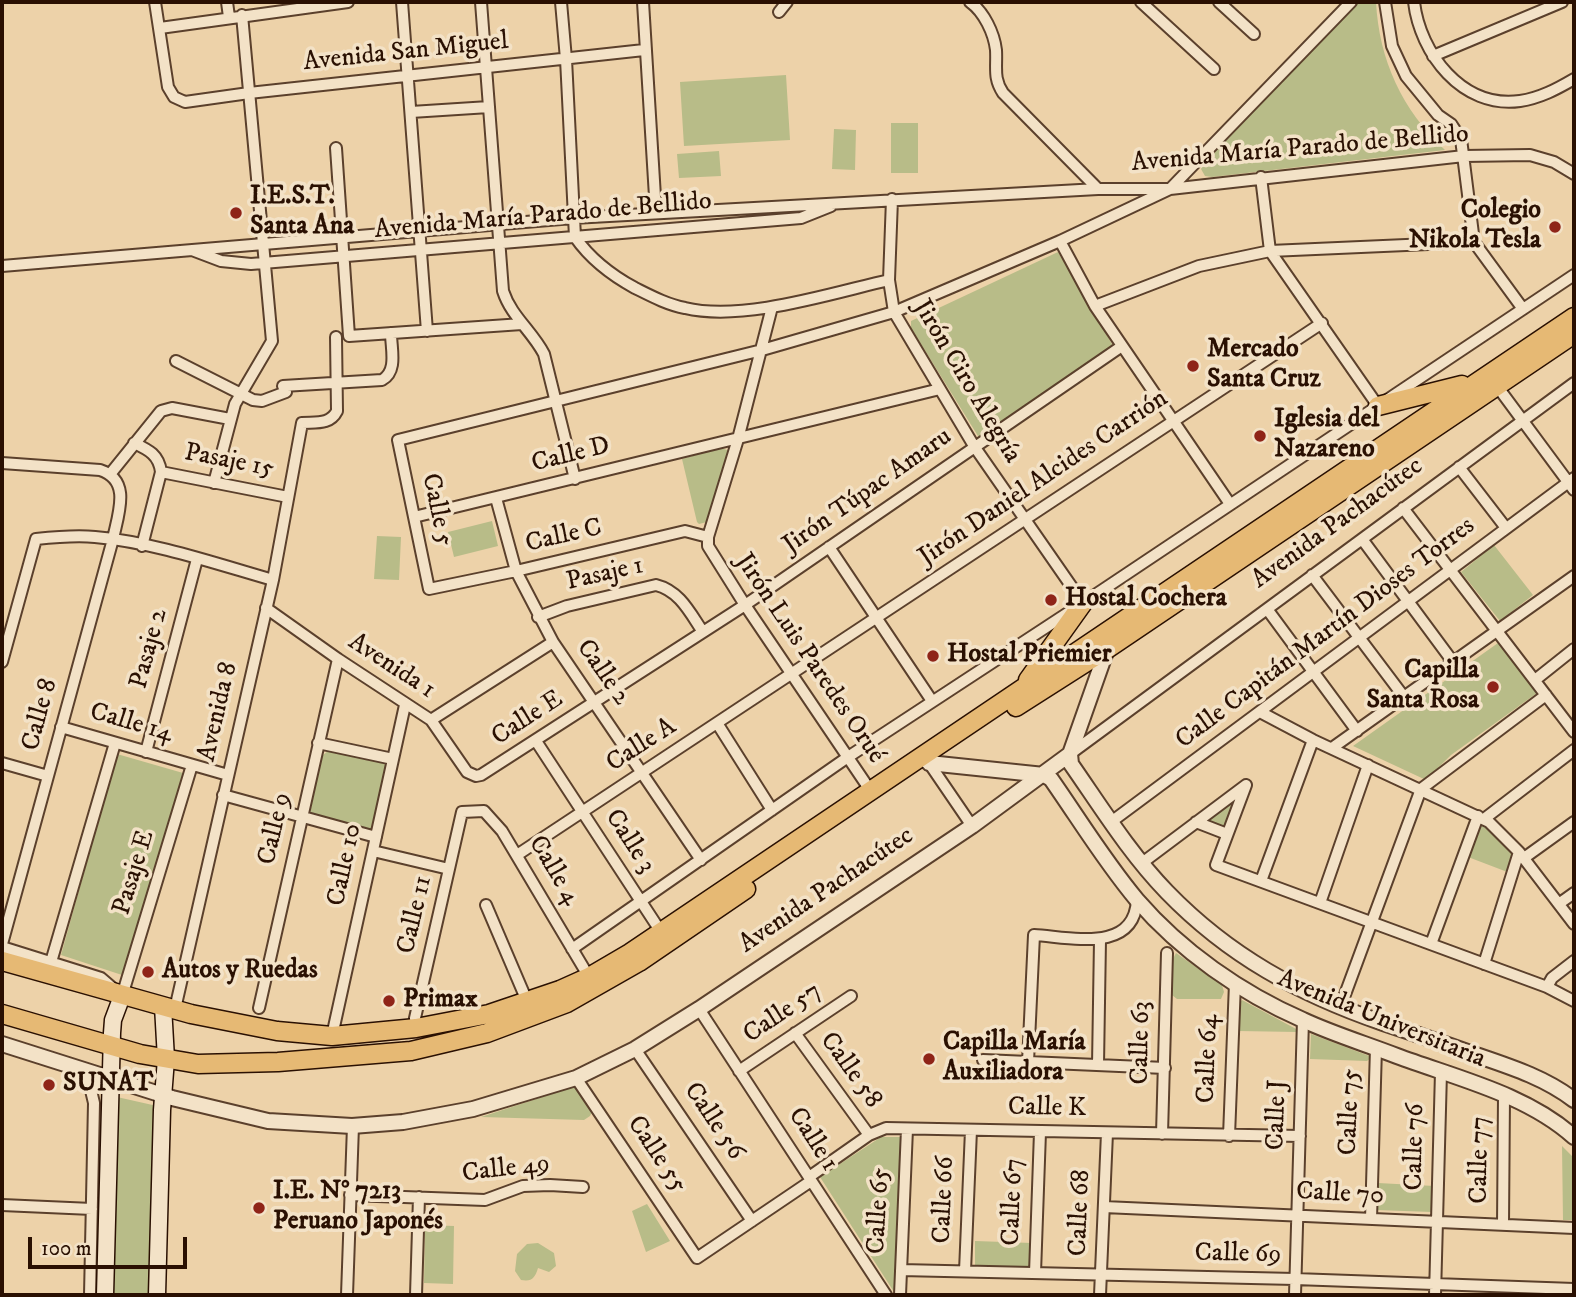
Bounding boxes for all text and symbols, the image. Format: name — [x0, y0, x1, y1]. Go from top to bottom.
street label: Avenida San Miguel — [302, 27, 510, 79]
street label: Avenida María Parado de Bellido — [1130, 120, 1470, 180]
place label: I.E.S.T. Santa Ana — [250, 182, 354, 244]
street label: Avenida María Parado de Bellido — [373, 187, 713, 247]
place label: Colegio Nikola Tesla — [1409, 196, 1541, 258]
marker: I.E.S.T. Santa Ana — [228, 205, 244, 221]
marker: Colegio Nikola Tesla — [1547, 219, 1563, 235]
street label: Jirón Ciro Alegría — [905, 295, 1027, 469]
place label: Mercado Santa Cruz — [1207, 335, 1321, 396]
marker: Mercado Santa Cruz — [1185, 358, 1201, 374]
street label: Jirón Daniel Alcides Carrión — [914, 384, 1174, 574]
place label: Iglesia del Nazareno — [1274, 405, 1379, 466]
street label: Jirón Túpac Amaru — [778, 422, 958, 562]
marker: Iglesia del Nazareno — [1252, 428, 1268, 444]
street label: Calle D — [529, 431, 613, 481]
street label: Pasaje 15 — [181, 438, 277, 486]
street label: Avenida Pachacútec — [1246, 451, 1430, 597]
street label: Calle 5 — [413, 471, 459, 549]
street label: Calle Capitán Martín Dioses Torres — [1170, 511, 1482, 757]
street label: Calle C — [523, 513, 605, 561]
street label: Jirón Luis Paredes Orué — [727, 548, 891, 770]
street label: Pasaje 1 — [563, 551, 647, 599]
place label: Hostal Cochera — [1065, 584, 1227, 616]
marker: Hostal Cochera — [1043, 592, 1059, 608]
street label: Pasaje 2 — [124, 606, 176, 692]
street label: Avenida 1 — [342, 627, 440, 707]
street label: Calle 2 — [568, 634, 636, 712]
place label: Hostal Priemier — [947, 640, 1111, 672]
marker: Hostal Priemier — [925, 648, 941, 664]
place label: Capilla Santa Rosa — [1366, 656, 1479, 718]
street label: Avenida 8 — [192, 659, 246, 765]
street label: Calle 8 — [16, 676, 66, 754]
marker: Capilla Santa Rosa — [1485, 679, 1501, 695]
street label: Calle E — [487, 685, 569, 753]
street label: Calle 14 — [86, 697, 176, 751]
street label: Calle A — [601, 712, 683, 780]
street label: Calle 9 — [253, 790, 299, 868]
street label: Calle 3 — [597, 804, 661, 880]
street label: Calle 10 — [322, 821, 370, 909]
street label: Avenida Pachacútec — [734, 821, 920, 961]
street label: Pasaje E — [107, 827, 163, 919]
street label: Calle 4 — [520, 831, 586, 911]
street label: Calle 11 — [392, 873, 440, 957]
place label: Autos y Ruedas — [162, 956, 318, 988]
marker: Autos y Ruedas — [140, 964, 156, 980]
street label: Avenida Universitaria — [1272, 964, 1490, 1076]
street label: Calle 57 — [738, 977, 828, 1051]
place label: Primax — [403, 985, 478, 1017]
marker: Primax — [381, 993, 397, 1009]
street label: Calle 63 — [1126, 1001, 1158, 1085]
street label: Calle 64 — [1192, 1014, 1226, 1104]
street label: Calle 58 — [812, 1027, 888, 1115]
place label: Capilla María Auxiliadora — [943, 1028, 1086, 1090]
marker: Capilla María Auxiliadora — [921, 1051, 937, 1067]
street label: Calle 75 — [1334, 1068, 1368, 1156]
place label: SUNAT — [63, 1069, 153, 1101]
marker: SUNAT — [41, 1077, 57, 1093]
street label: Calle 56 — [676, 1077, 750, 1167]
street label: Calle J — [1261, 1079, 1295, 1151]
street label: Calle K — [1007, 1093, 1087, 1125]
street label: Calle 1 — [780, 1102, 844, 1178]
street label: Calle 76 — [1400, 1103, 1432, 1191]
street label: Calle 55 — [619, 1111, 693, 1199]
street label: Calle 77 — [1465, 1116, 1497, 1204]
street label: Calle 49 — [460, 1149, 552, 1191]
street label: Calle 66 — [928, 1156, 962, 1244]
street label: Calle 67 — [997, 1158, 1031, 1246]
street label: Calle 65 — [862, 1167, 898, 1255]
street label: Calle 68 — [1064, 1169, 1098, 1257]
place label: I.E. N° 7213 Peruano Japonés — [273, 1177, 443, 1238]
street label: Calle 70 — [1295, 1177, 1385, 1213]
marker: I.E. N° 7213 Peruano Japonés — [251, 1200, 267, 1216]
scale bar — [32, 1224, 191, 1268]
text: 100 m — [41, 1236, 92, 1262]
street label: Calle 69 — [1194, 1239, 1282, 1271]

